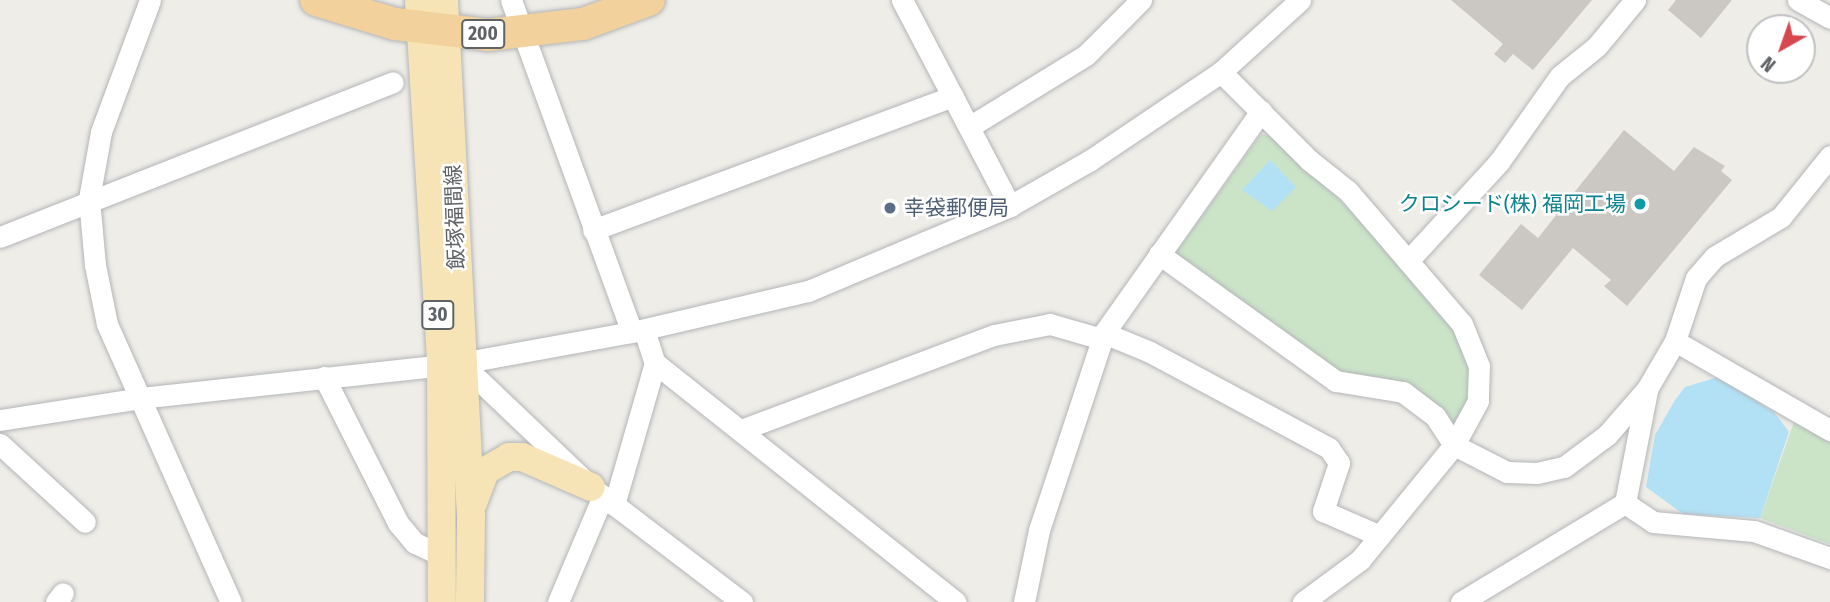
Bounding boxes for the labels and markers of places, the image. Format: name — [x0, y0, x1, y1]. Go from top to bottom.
place label: クロシード(株) 福岡工場 — [1399, 191, 1626, 217]
place label: 幸袋郵便局 — [904, 195, 1009, 221]
marker: クロシード(株) 福岡工場 — [1632, 196, 1648, 212]
marker: 幸袋郵便局 — [882, 200, 898, 216]

